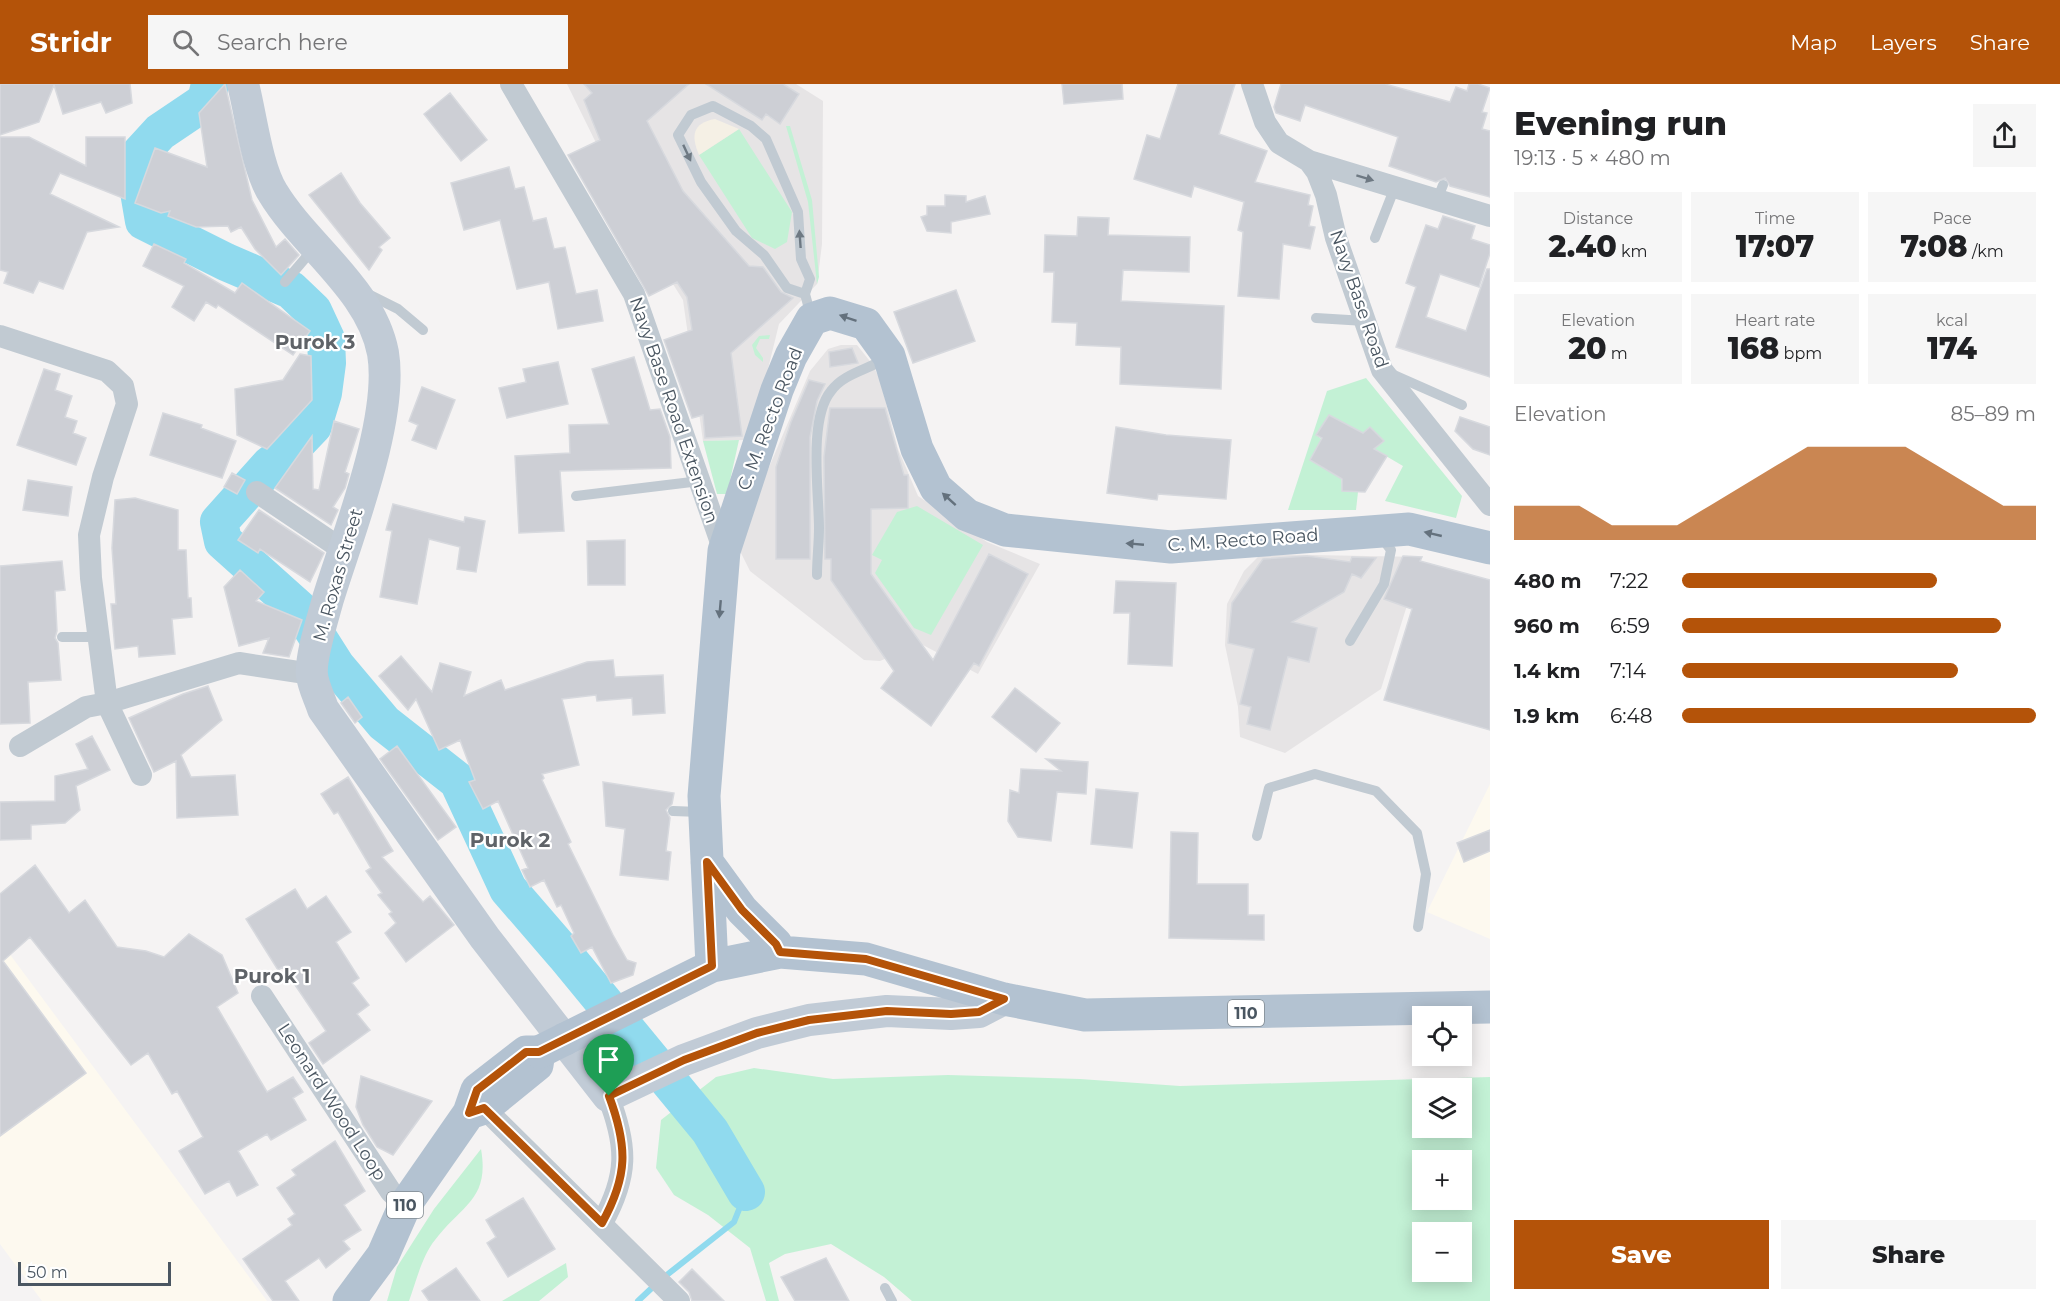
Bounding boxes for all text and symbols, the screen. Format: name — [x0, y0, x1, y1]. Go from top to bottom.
search box — [148, 15, 568, 69]
text: Stridr — [30, 25, 112, 59]
icon: search — [169, 26, 202, 59]
text: Search here — [217, 29, 348, 56]
text: Map — [1790, 30, 1837, 55]
text: Layers — [1870, 30, 1937, 55]
text: Share — [1970, 30, 2030, 55]
text: Evening run — [1514, 103, 1727, 143]
button: share — [1973, 104, 2036, 167]
one-way arrow — [682, 145, 691, 162]
text: 19:13 · 5 × 480 m — [1514, 146, 1671, 170]
one-way arrow — [1356, 174, 1374, 183]
text: Distance — [1563, 209, 1633, 228]
text: Time — [1755, 209, 1795, 228]
text: Pace — [1932, 209, 1972, 228]
street label: Navy Base Road — [1325, 227, 1393, 371]
text: 2.40 — [1548, 228, 1617, 265]
text: 17:07 — [1736, 228, 1814, 265]
text: 7:08 — [1900, 228, 1968, 265]
one-way arrow — [795, 229, 804, 248]
text: km — [1617, 242, 1648, 261]
text: /km — [1968, 242, 2004, 261]
street label: Navy Base Road Extension — [625, 294, 723, 526]
text: Elevation — [1561, 311, 1635, 330]
text: Heart rate — [1735, 311, 1815, 330]
text: kcal — [1936, 311, 1968, 330]
one-way arrow — [839, 312, 857, 322]
district label: Purok 3 — [275, 330, 355, 354]
text: 20 — [1568, 330, 1607, 367]
text: 168 — [1728, 330, 1779, 367]
text: 174 — [1927, 330, 1977, 367]
street label: C. M. Recto Road — [733, 344, 807, 494]
text: m — [1607, 344, 1628, 363]
text: bpm — [1779, 344, 1822, 363]
text: Elevation — [1514, 402, 1606, 426]
text: 85–89 m — [1951, 402, 2036, 426]
one-way arrow — [942, 493, 957, 506]
street label: M. Roxas Street — [308, 506, 368, 644]
street label: C. M. Recto Road — [1167, 524, 1319, 556]
one-way arrow — [1424, 529, 1442, 539]
one-way arrow — [1125, 539, 1144, 549]
text: 480 m — [1514, 569, 1581, 593]
text: 7:22 — [1610, 569, 1648, 593]
one-way arrow — [715, 600, 725, 619]
text: 960 m — [1514, 614, 1580, 638]
text: 6:59 — [1610, 614, 1650, 638]
text: 1.4 km — [1514, 659, 1581, 683]
text: 7:14 — [1610, 659, 1646, 683]
text: 1.9 km — [1514, 704, 1580, 728]
text: 6:48 — [1610, 704, 1653, 728]
district label: Purok 2 — [470, 828, 550, 852]
district label: Purok 1 — [234, 964, 310, 988]
road number: 110 — [1228, 1000, 1264, 1026]
map controls — [1412, 1006, 1472, 1282]
button: locate — [1412, 1006, 1472, 1066]
street label: Leonard Wood Loop — [273, 1019, 391, 1185]
pin — [583, 1034, 634, 1096]
icon: arrive — [592, 1043, 625, 1076]
button: layers — [1412, 1078, 1472, 1138]
button: + — [1412, 1150, 1472, 1210]
road number: 110 — [387, 1192, 423, 1218]
button: Save — [1514, 1220, 1769, 1289]
button: Share — [1781, 1220, 2036, 1289]
button: − — [1412, 1222, 1472, 1282]
scale bar — [18, 1259, 171, 1286]
text: 50 m — [27, 1263, 68, 1282]

